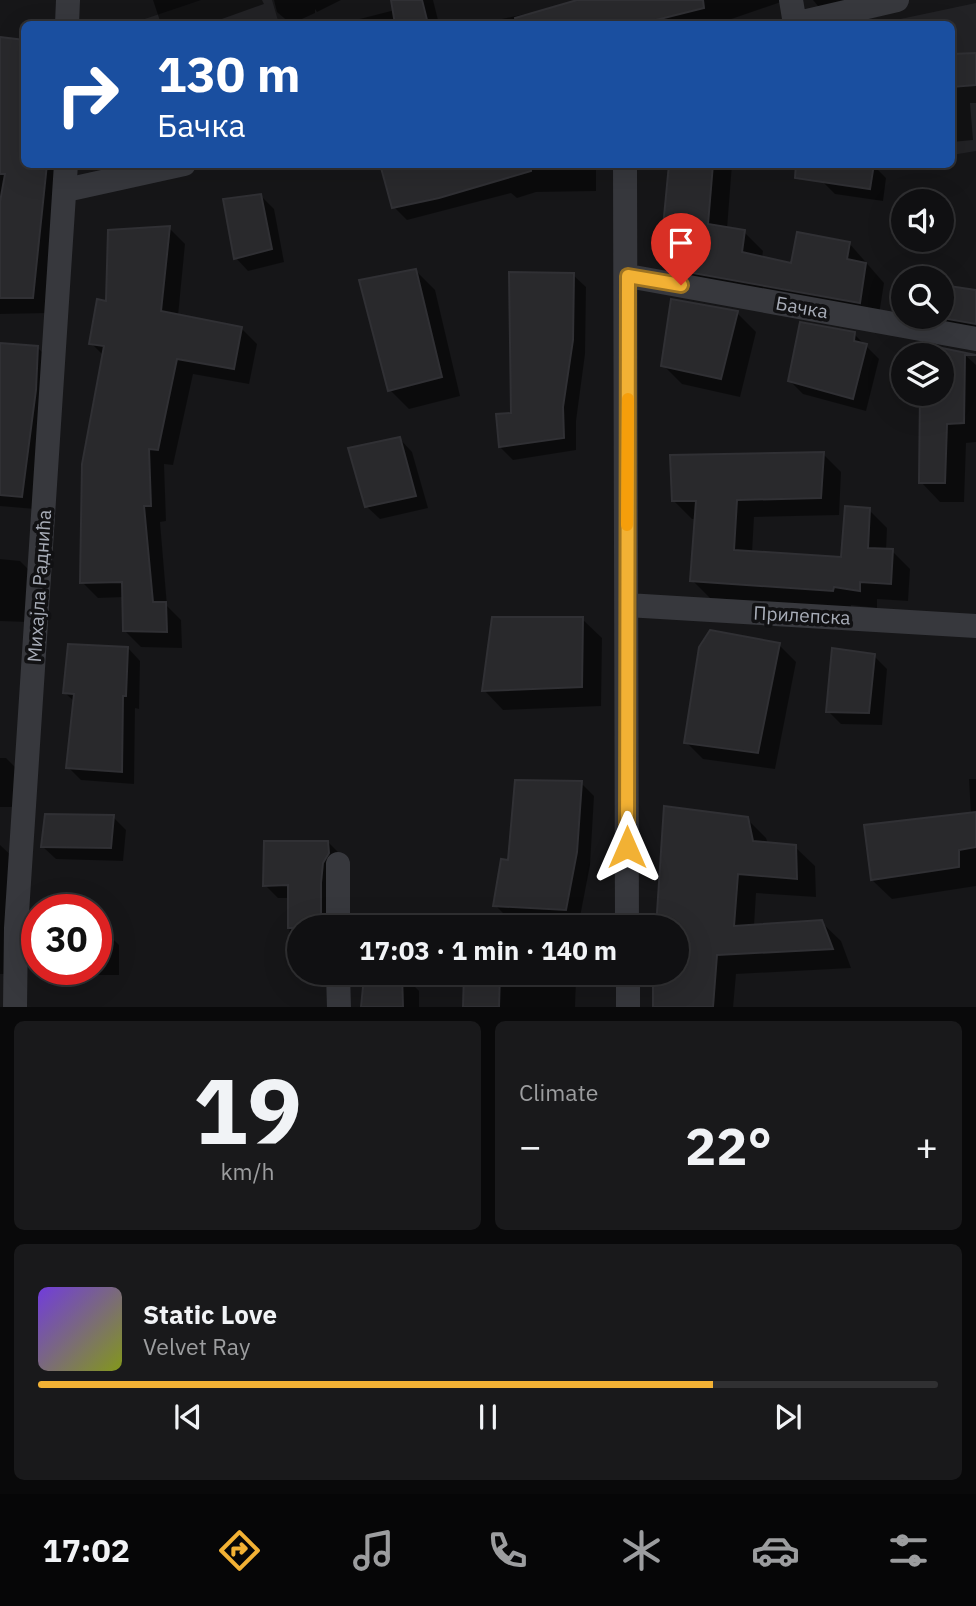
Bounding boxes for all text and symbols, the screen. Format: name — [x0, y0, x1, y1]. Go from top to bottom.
text: 130 m — [157, 42, 301, 105]
icon: right — [42, 49, 133, 140]
text: Бачка — [157, 104, 246, 146]
map controls — [891, 189, 954, 406]
button: sound — [891, 189, 954, 252]
pin — [651, 213, 711, 285]
icon: arrive — [662, 224, 700, 262]
button: search — [891, 266, 954, 329]
street label: Бачка — [774, 291, 830, 323]
button: layers — [891, 343, 954, 406]
street label: Михајла Раднића — [22, 509, 56, 663]
street label: Прилепска — [753, 600, 851, 630]
position arrow — [590, 810, 664, 884]
speed limit sign: 30 — [21, 894, 112, 985]
text: 17:03 · 1 min · 140 m — [359, 933, 617, 967]
text: 19 — [193, 1051, 302, 1169]
text: Climate — [519, 1077, 598, 1107]
text: 22° — [685, 1112, 772, 1179]
text: − — [519, 1121, 542, 1170]
text: + — [915, 1121, 938, 1170]
text: km/h — [220, 1156, 275, 1186]
text: Static Love — [143, 1297, 277, 1331]
text: Velvet Ray — [143, 1331, 250, 1361]
icon: previous — [169, 1398, 207, 1436]
icon: pause — [469, 1398, 507, 1436]
icon: next — [769, 1398, 807, 1436]
icon: directions — [215, 1526, 264, 1575]
icon: music — [349, 1526, 398, 1575]
icon: phone — [483, 1526, 532, 1575]
icon: climate — [617, 1526, 666, 1575]
icon: car — [751, 1526, 800, 1575]
icon: filters — [884, 1526, 933, 1575]
text: 17:02 — [42, 1529, 130, 1571]

